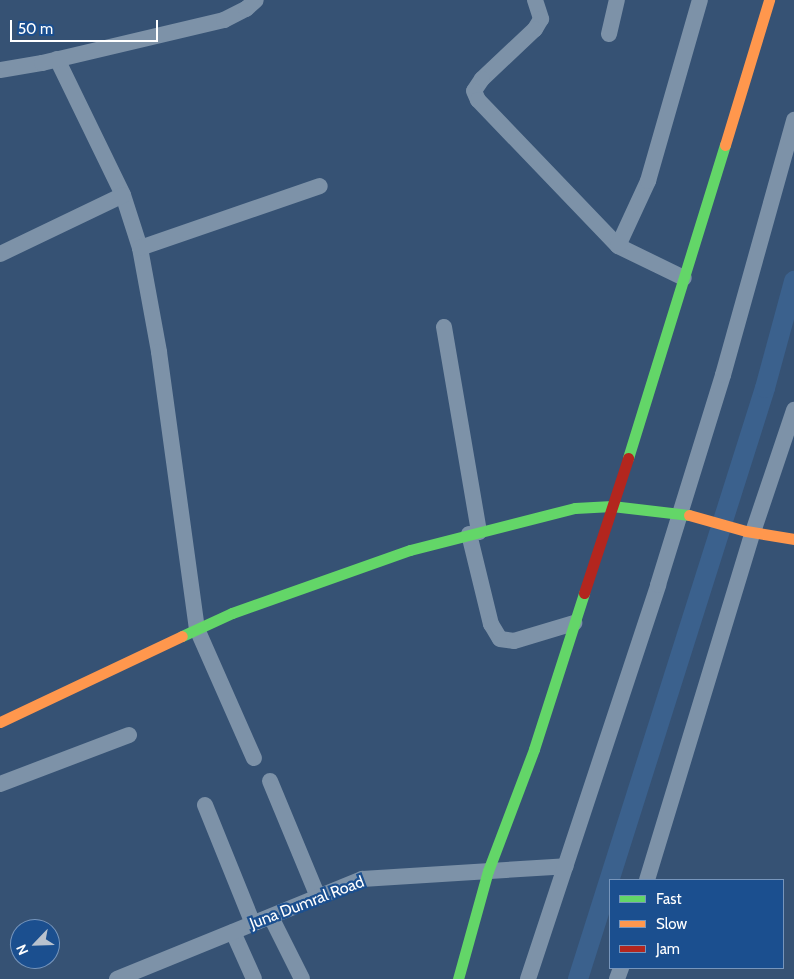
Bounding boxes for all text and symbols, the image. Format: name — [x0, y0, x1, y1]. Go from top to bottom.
scale bar — [12, 10, 160, 42]
text: 50 m — [18, 20, 53, 38]
street label: Juna Dumral Road — [247, 872, 367, 934]
legend — [609, 879, 784, 969]
text: Fast — [656, 890, 681, 908]
text: Slow — [656, 915, 687, 933]
north arrow — [10, 919, 60, 969]
text: Jam — [656, 940, 680, 958]
text: N — [12, 942, 32, 958]

